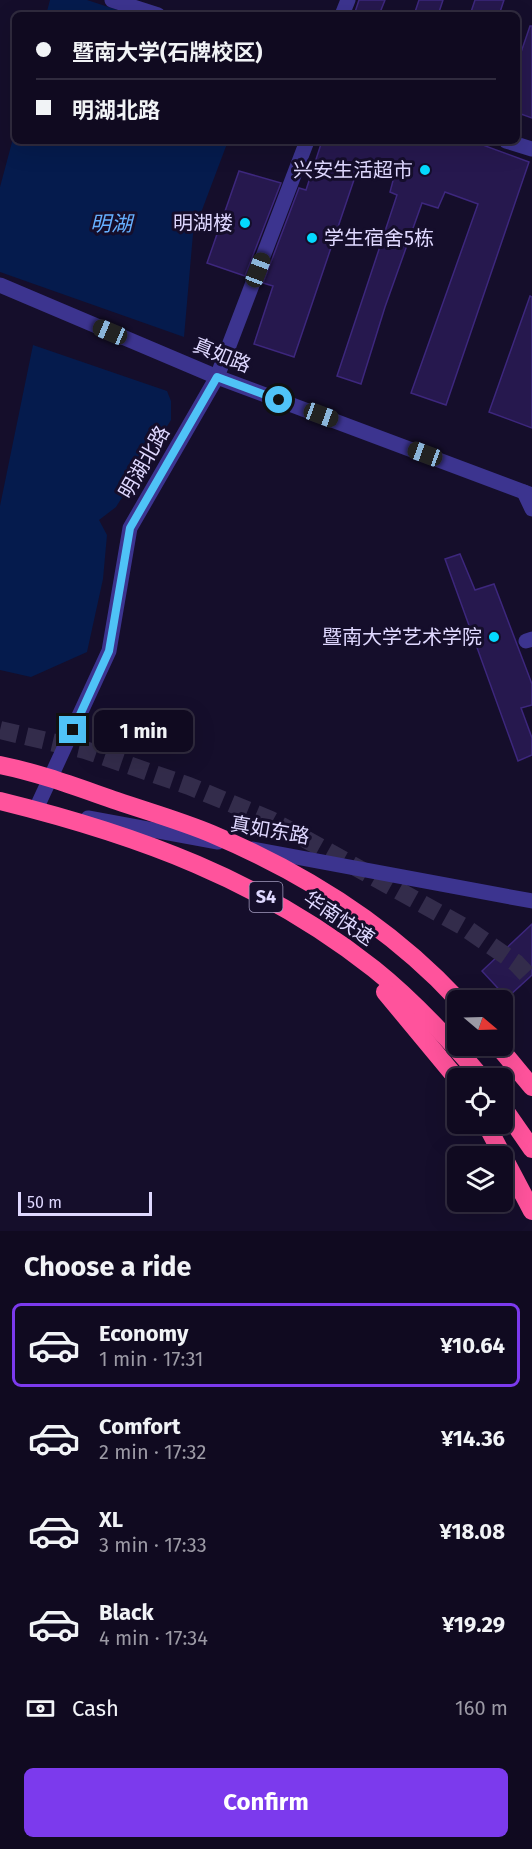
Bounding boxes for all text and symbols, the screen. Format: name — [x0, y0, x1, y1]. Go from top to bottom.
text: 暨南大学(石牌校区) — [72, 39, 262, 66]
text: 明湖北路 — [72, 97, 160, 124]
place label: 兴安生活超市 — [293, 158, 413, 182]
marker: 兴安生活超市 — [418, 163, 432, 177]
water label: 明湖 — [90, 211, 135, 237]
place label: 明湖楼 — [173, 211, 233, 235]
marker: 明湖楼 — [238, 216, 252, 230]
place label: 学生宿舍5栋 — [324, 226, 434, 250]
marker: 学生宿舍5栋 — [305, 231, 319, 245]
car — [243, 250, 273, 290]
car — [90, 317, 130, 347]
street label: 真如路 — [190, 333, 254, 377]
route start — [265, 386, 292, 413]
car — [301, 400, 341, 430]
street label: 明湖北路 — [114, 421, 174, 503]
car — [405, 439, 445, 469]
place label: 暨南大学艺术学院 — [322, 625, 482, 649]
marker: 暨南大学艺术学院 — [487, 630, 501, 644]
callout: 1 min — [94, 709, 193, 751]
route end — [59, 716, 86, 743]
text: 1 min — [119, 719, 168, 743]
street label: 真如东路 — [229, 811, 311, 849]
road number: S4 — [250, 882, 282, 912]
street label: 华南快速 — [299, 886, 379, 950]
north arrow — [447, 990, 513, 1056]
map controls — [447, 990, 513, 1212]
button: locate — [447, 1068, 513, 1134]
button: layers — [447, 1146, 513, 1212]
scale bar — [18, 1189, 152, 1216]
text: 50 m — [27, 1193, 62, 1212]
text: Choose a ride — [24, 1251, 191, 1283]
icon: car — [27, 1318, 81, 1372]
text: Economy — [99, 1320, 188, 1347]
text: ¥10.64 — [440, 1332, 505, 1359]
text: 1 min · 17:31 — [99, 1347, 204, 1371]
icon: car — [27, 1411, 81, 1465]
text: Comfort — [99, 1413, 180, 1440]
text: ¥14.36 — [441, 1425, 505, 1452]
text: 2 min · 17:32 — [99, 1440, 206, 1464]
icon: car — [27, 1504, 81, 1558]
text: XL — [99, 1506, 123, 1533]
text: ¥18.08 — [440, 1518, 505, 1545]
text: 3 min · 17:33 — [99, 1533, 207, 1557]
icon: car — [27, 1597, 81, 1651]
text: Black — [99, 1599, 154, 1626]
text: ¥19.29 — [442, 1611, 505, 1638]
text: 4 min · 17:34 — [99, 1626, 208, 1650]
icon: cash — [24, 1692, 57, 1725]
text: Cash — [72, 1695, 119, 1722]
text: 160 m — [455, 1696, 508, 1720]
button: Confirm — [24, 1768, 508, 1837]

